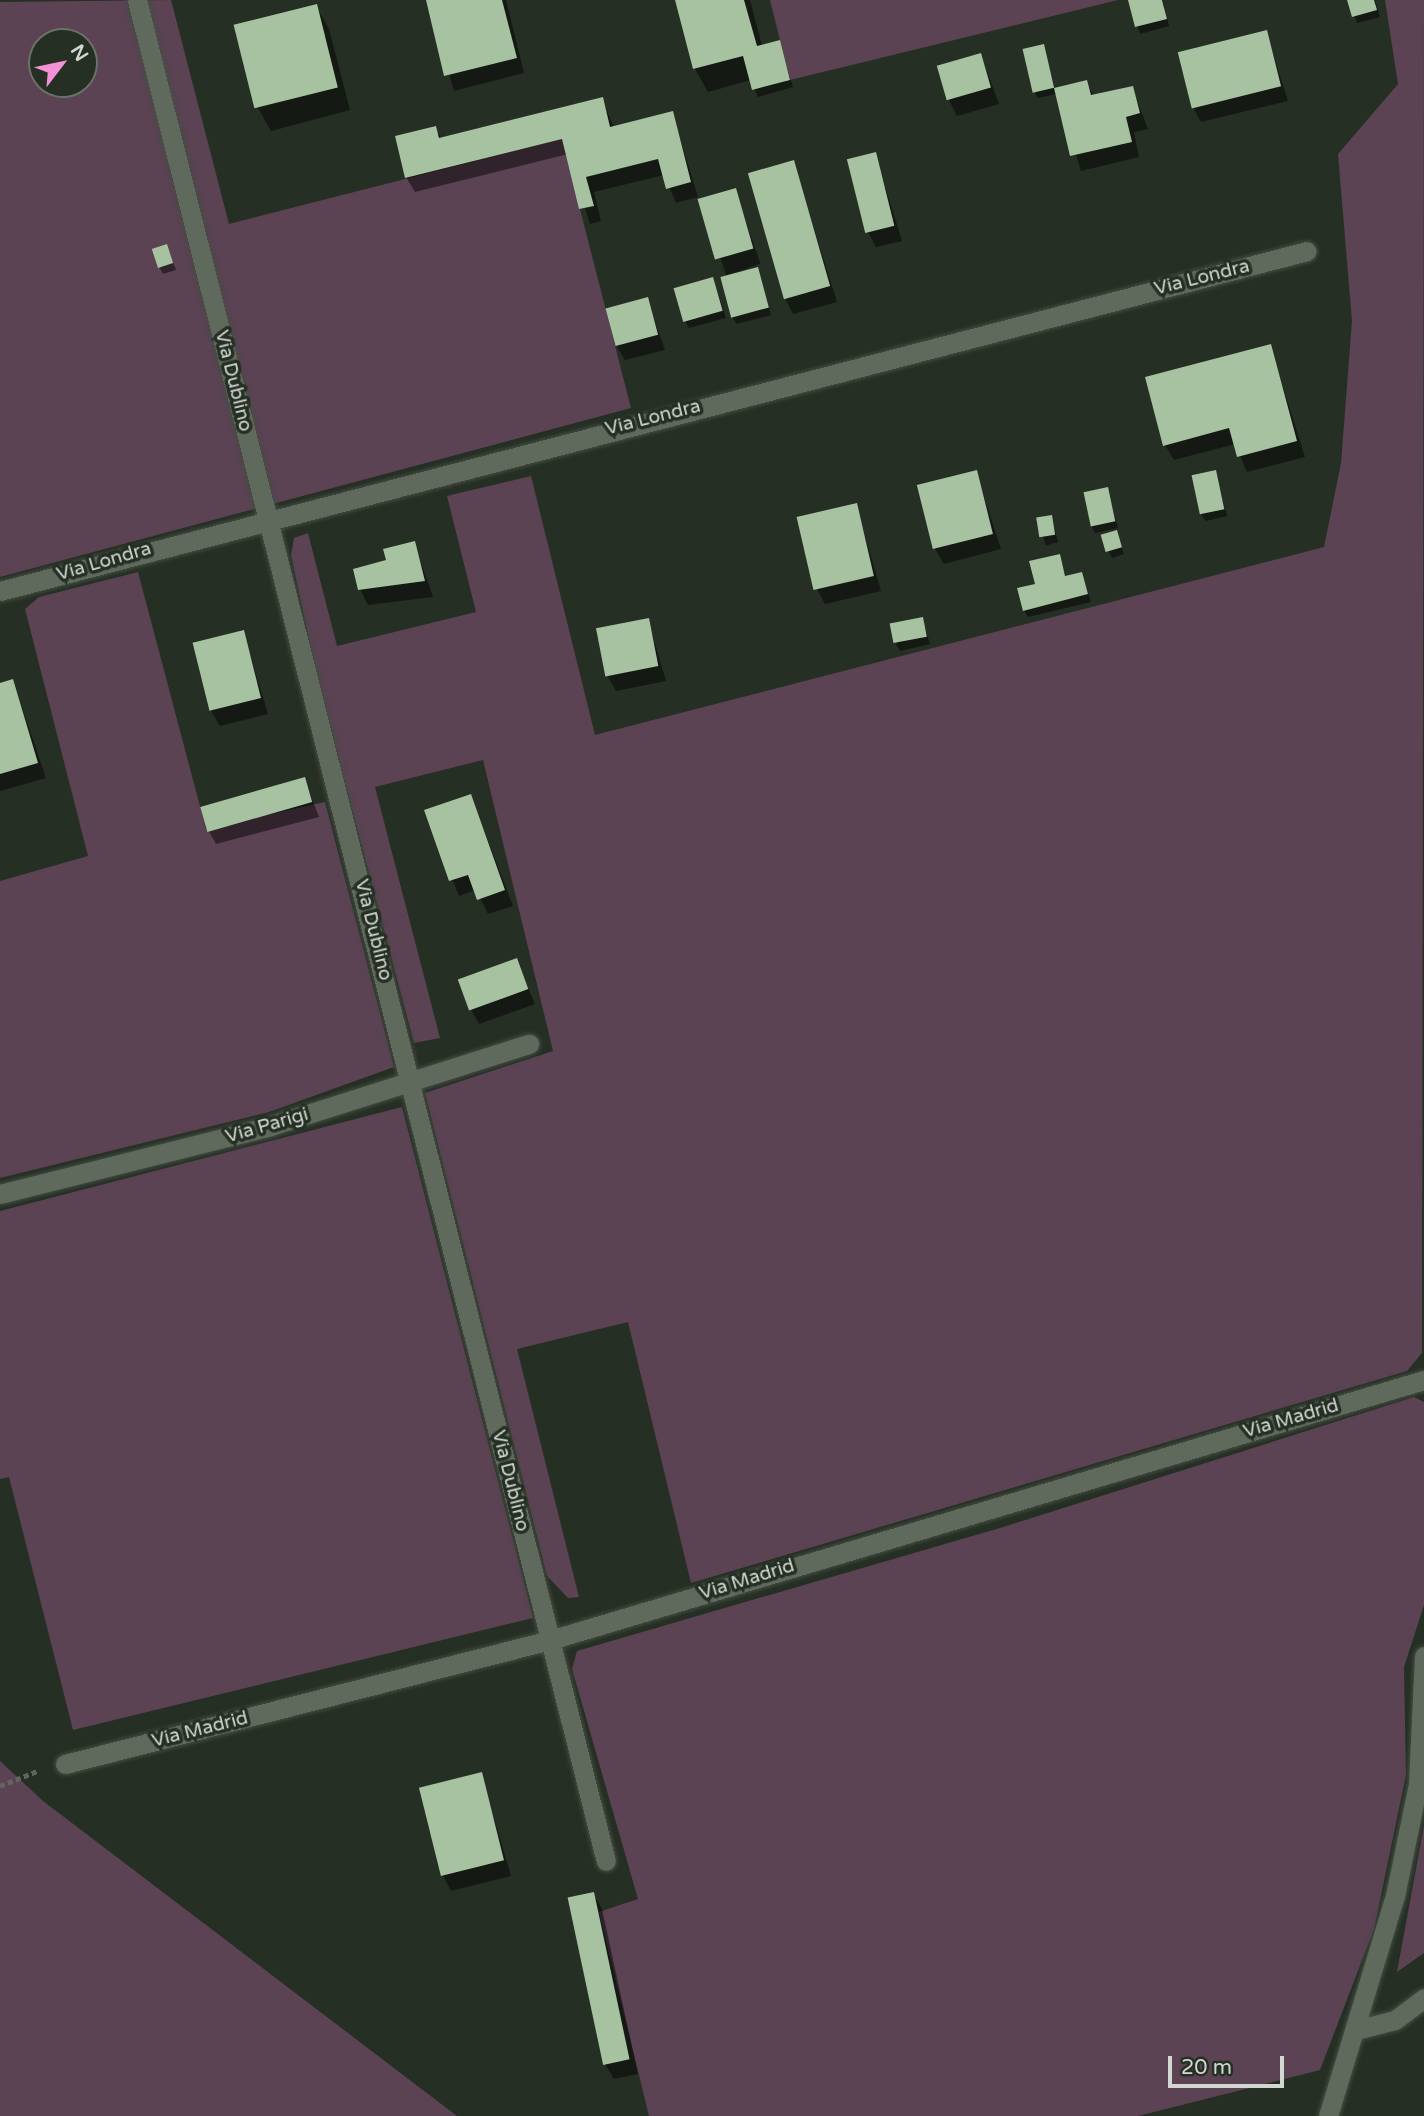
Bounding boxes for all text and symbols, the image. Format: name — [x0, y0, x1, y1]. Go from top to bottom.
north arrow — [28, 28, 98, 98]
text: N — [66, 41, 92, 65]
street label: Via Londra — [1152, 255, 1252, 301]
street label: Via Dublino — [209, 328, 257, 434]
street label: Via Londra — [603, 395, 703, 441]
street label: Via Londra — [54, 538, 154, 586]
street label: Via Dublino — [349, 877, 397, 983]
street label: Via Parigi — [223, 1103, 311, 1149]
street label: Via Madrid — [1241, 1394, 1341, 1444]
street label: Via Dublino — [486, 1428, 534, 1534]
street label: Via Madrid — [697, 1555, 797, 1605]
street label: Via Madrid — [150, 1707, 250, 1753]
scale bar — [1172, 2042, 1288, 2086]
text: 20 m — [1181, 2055, 1232, 2080]

